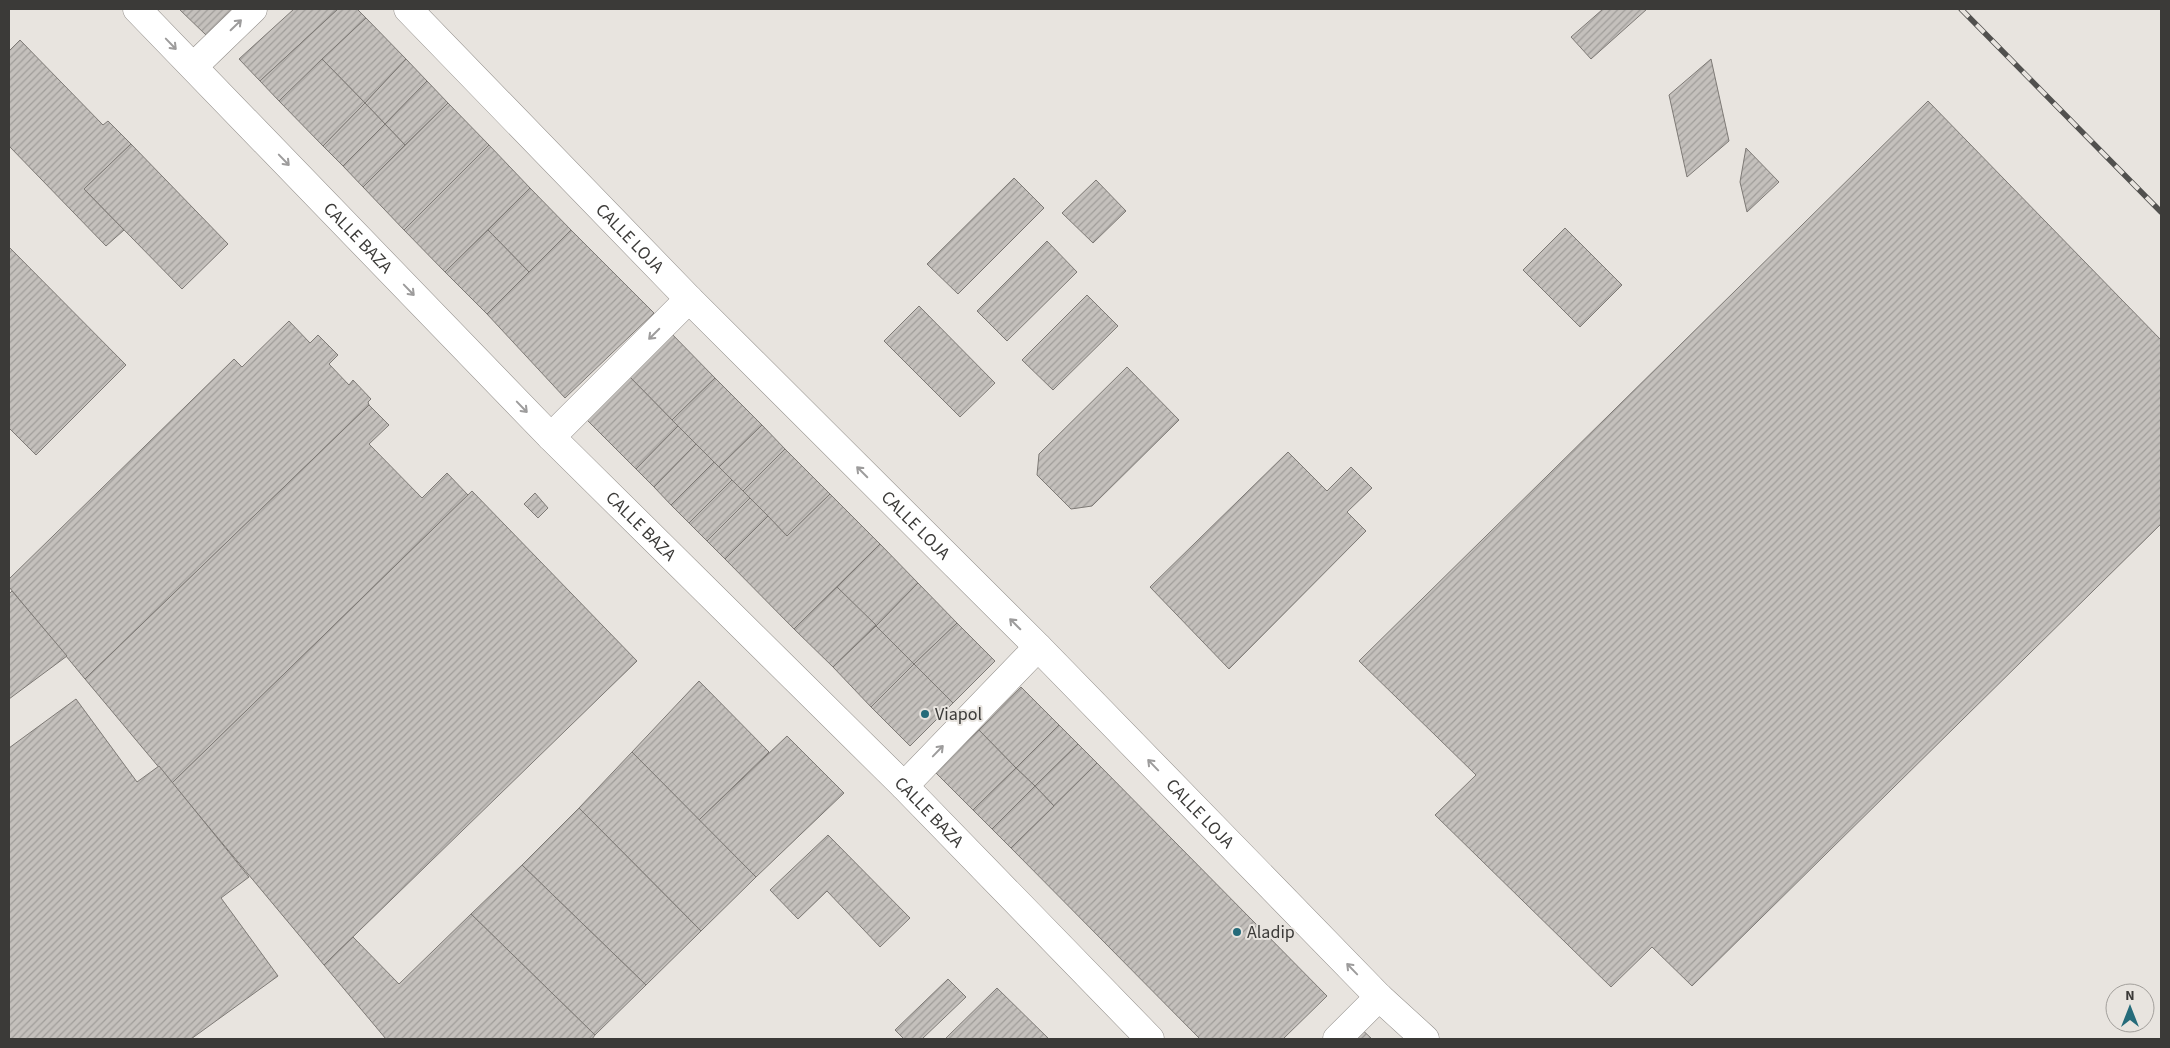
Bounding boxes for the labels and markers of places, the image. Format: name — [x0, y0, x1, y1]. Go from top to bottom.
place label: Viapol — [935, 702, 982, 727]
marker: Viapol — [919, 708, 931, 720]
place label: Aladip — [1247, 920, 1295, 945]
marker: Aladip — [1231, 926, 1243, 938]

